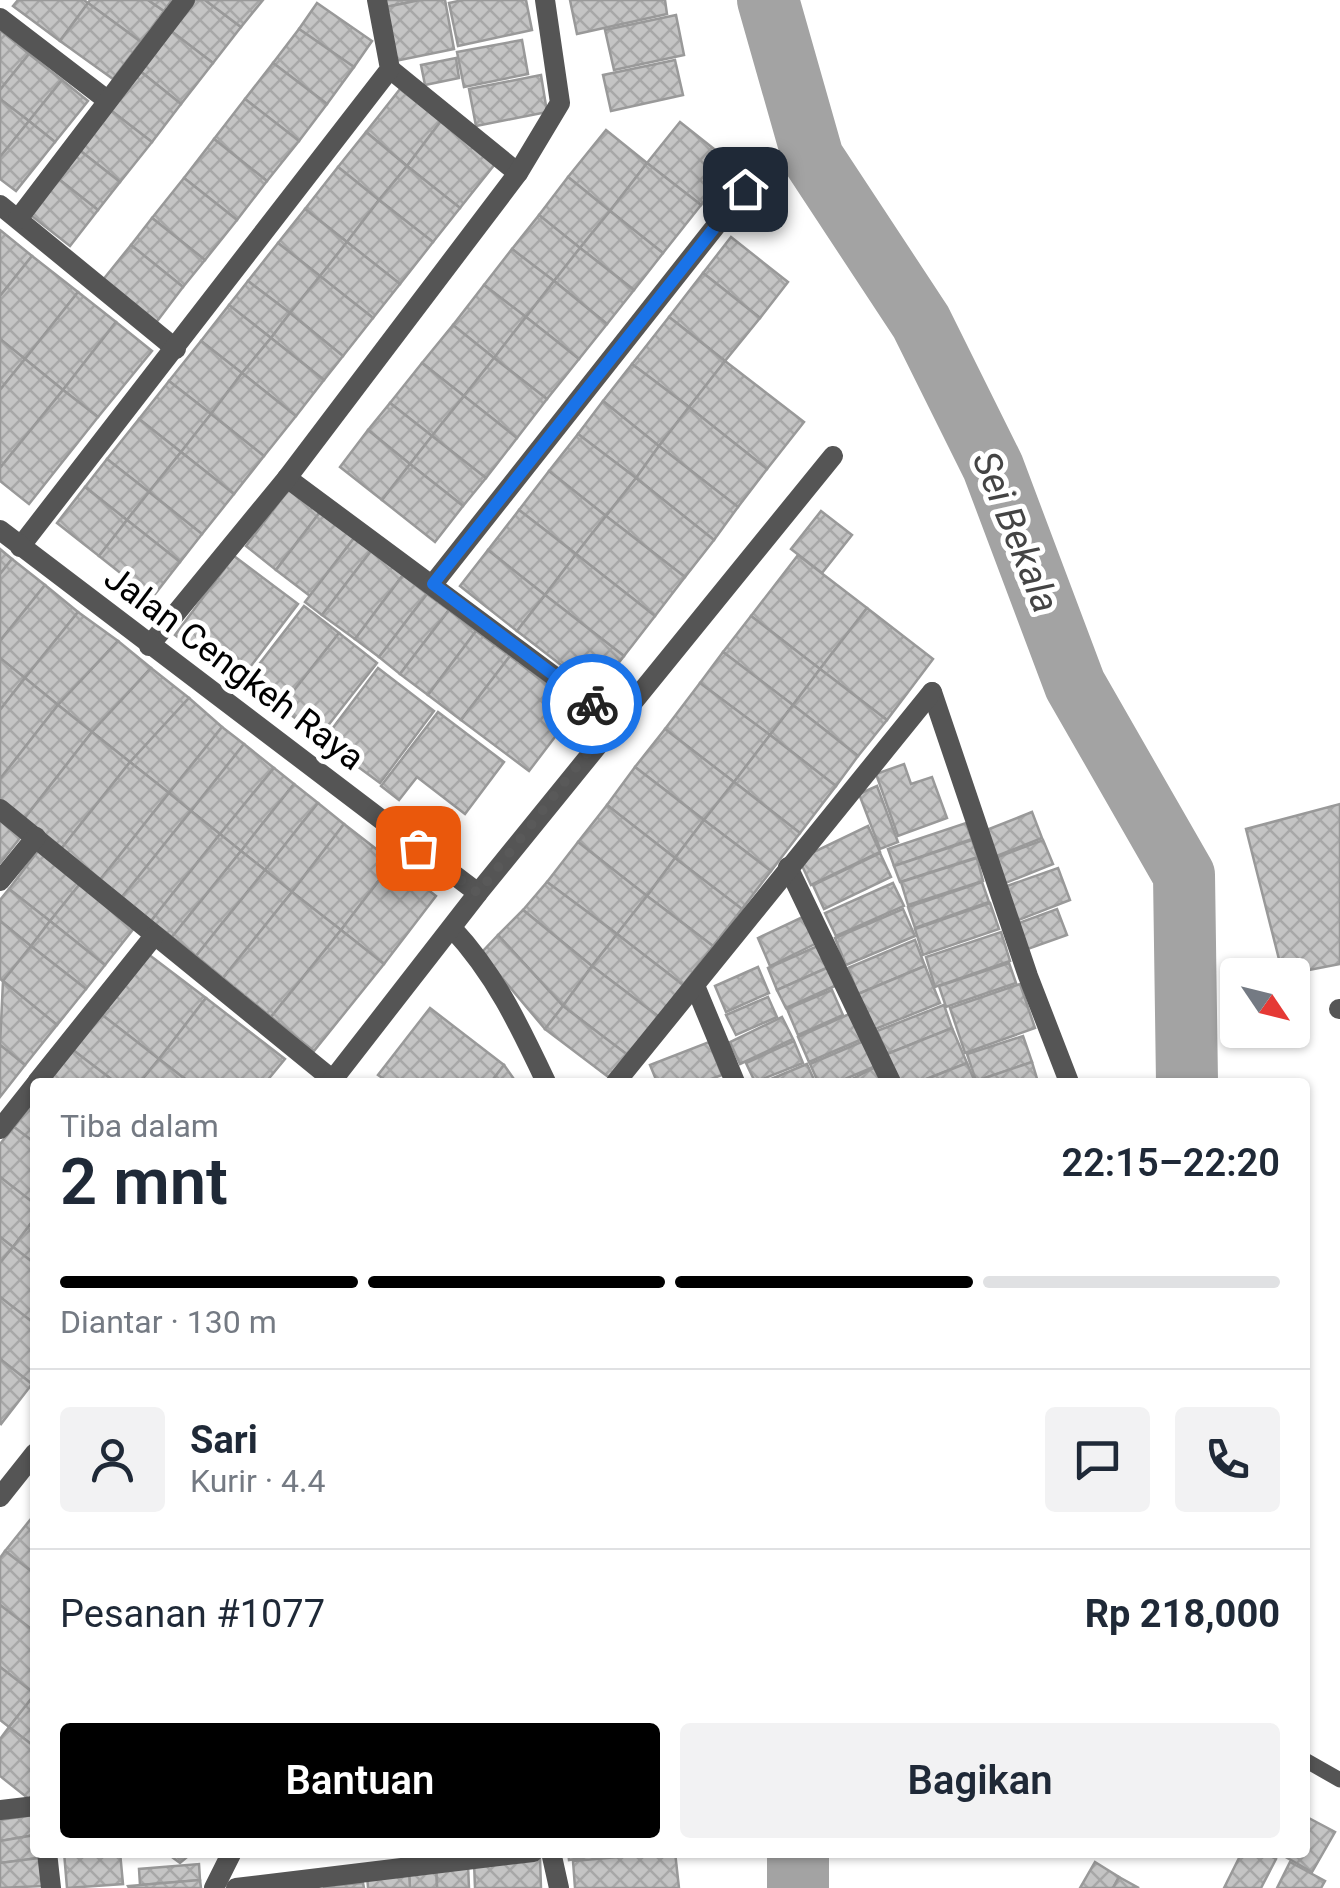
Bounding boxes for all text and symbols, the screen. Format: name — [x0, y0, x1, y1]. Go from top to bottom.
pin — [703, 147, 788, 232]
icon: home — [718, 162, 773, 217]
water label: Sei Bekala — [964, 445, 1068, 619]
street label: Jalan Cengkeh Raya — [96, 557, 372, 779]
courier — [542, 654, 642, 754]
icon: bike — [565, 677, 620, 732]
pin — [376, 806, 461, 891]
icon: bag — [391, 821, 446, 876]
north arrow — [1220, 958, 1310, 1048]
map controls — [1220, 958, 1310, 1048]
text: Tiba dalam — [60, 1107, 219, 1145]
text: 22:15–22:20 — [1061, 1141, 1280, 1185]
text: 2 mnt — [60, 1144, 228, 1220]
text: Diantar · 130 m — [60, 1303, 277, 1341]
button: person — [60, 1407, 165, 1512]
button: chat — [1045, 1407, 1150, 1512]
button: phone — [1175, 1407, 1280, 1512]
text: Sari — [190, 1418, 258, 1462]
text: Kurir · 4.4 — [190, 1462, 325, 1500]
text: Pesanan #1077 — [60, 1592, 325, 1636]
text: Rp 218,000 — [1085, 1592, 1280, 1636]
button: Bantuan — [60, 1723, 660, 1838]
button: Bagikan — [680, 1723, 1280, 1838]

